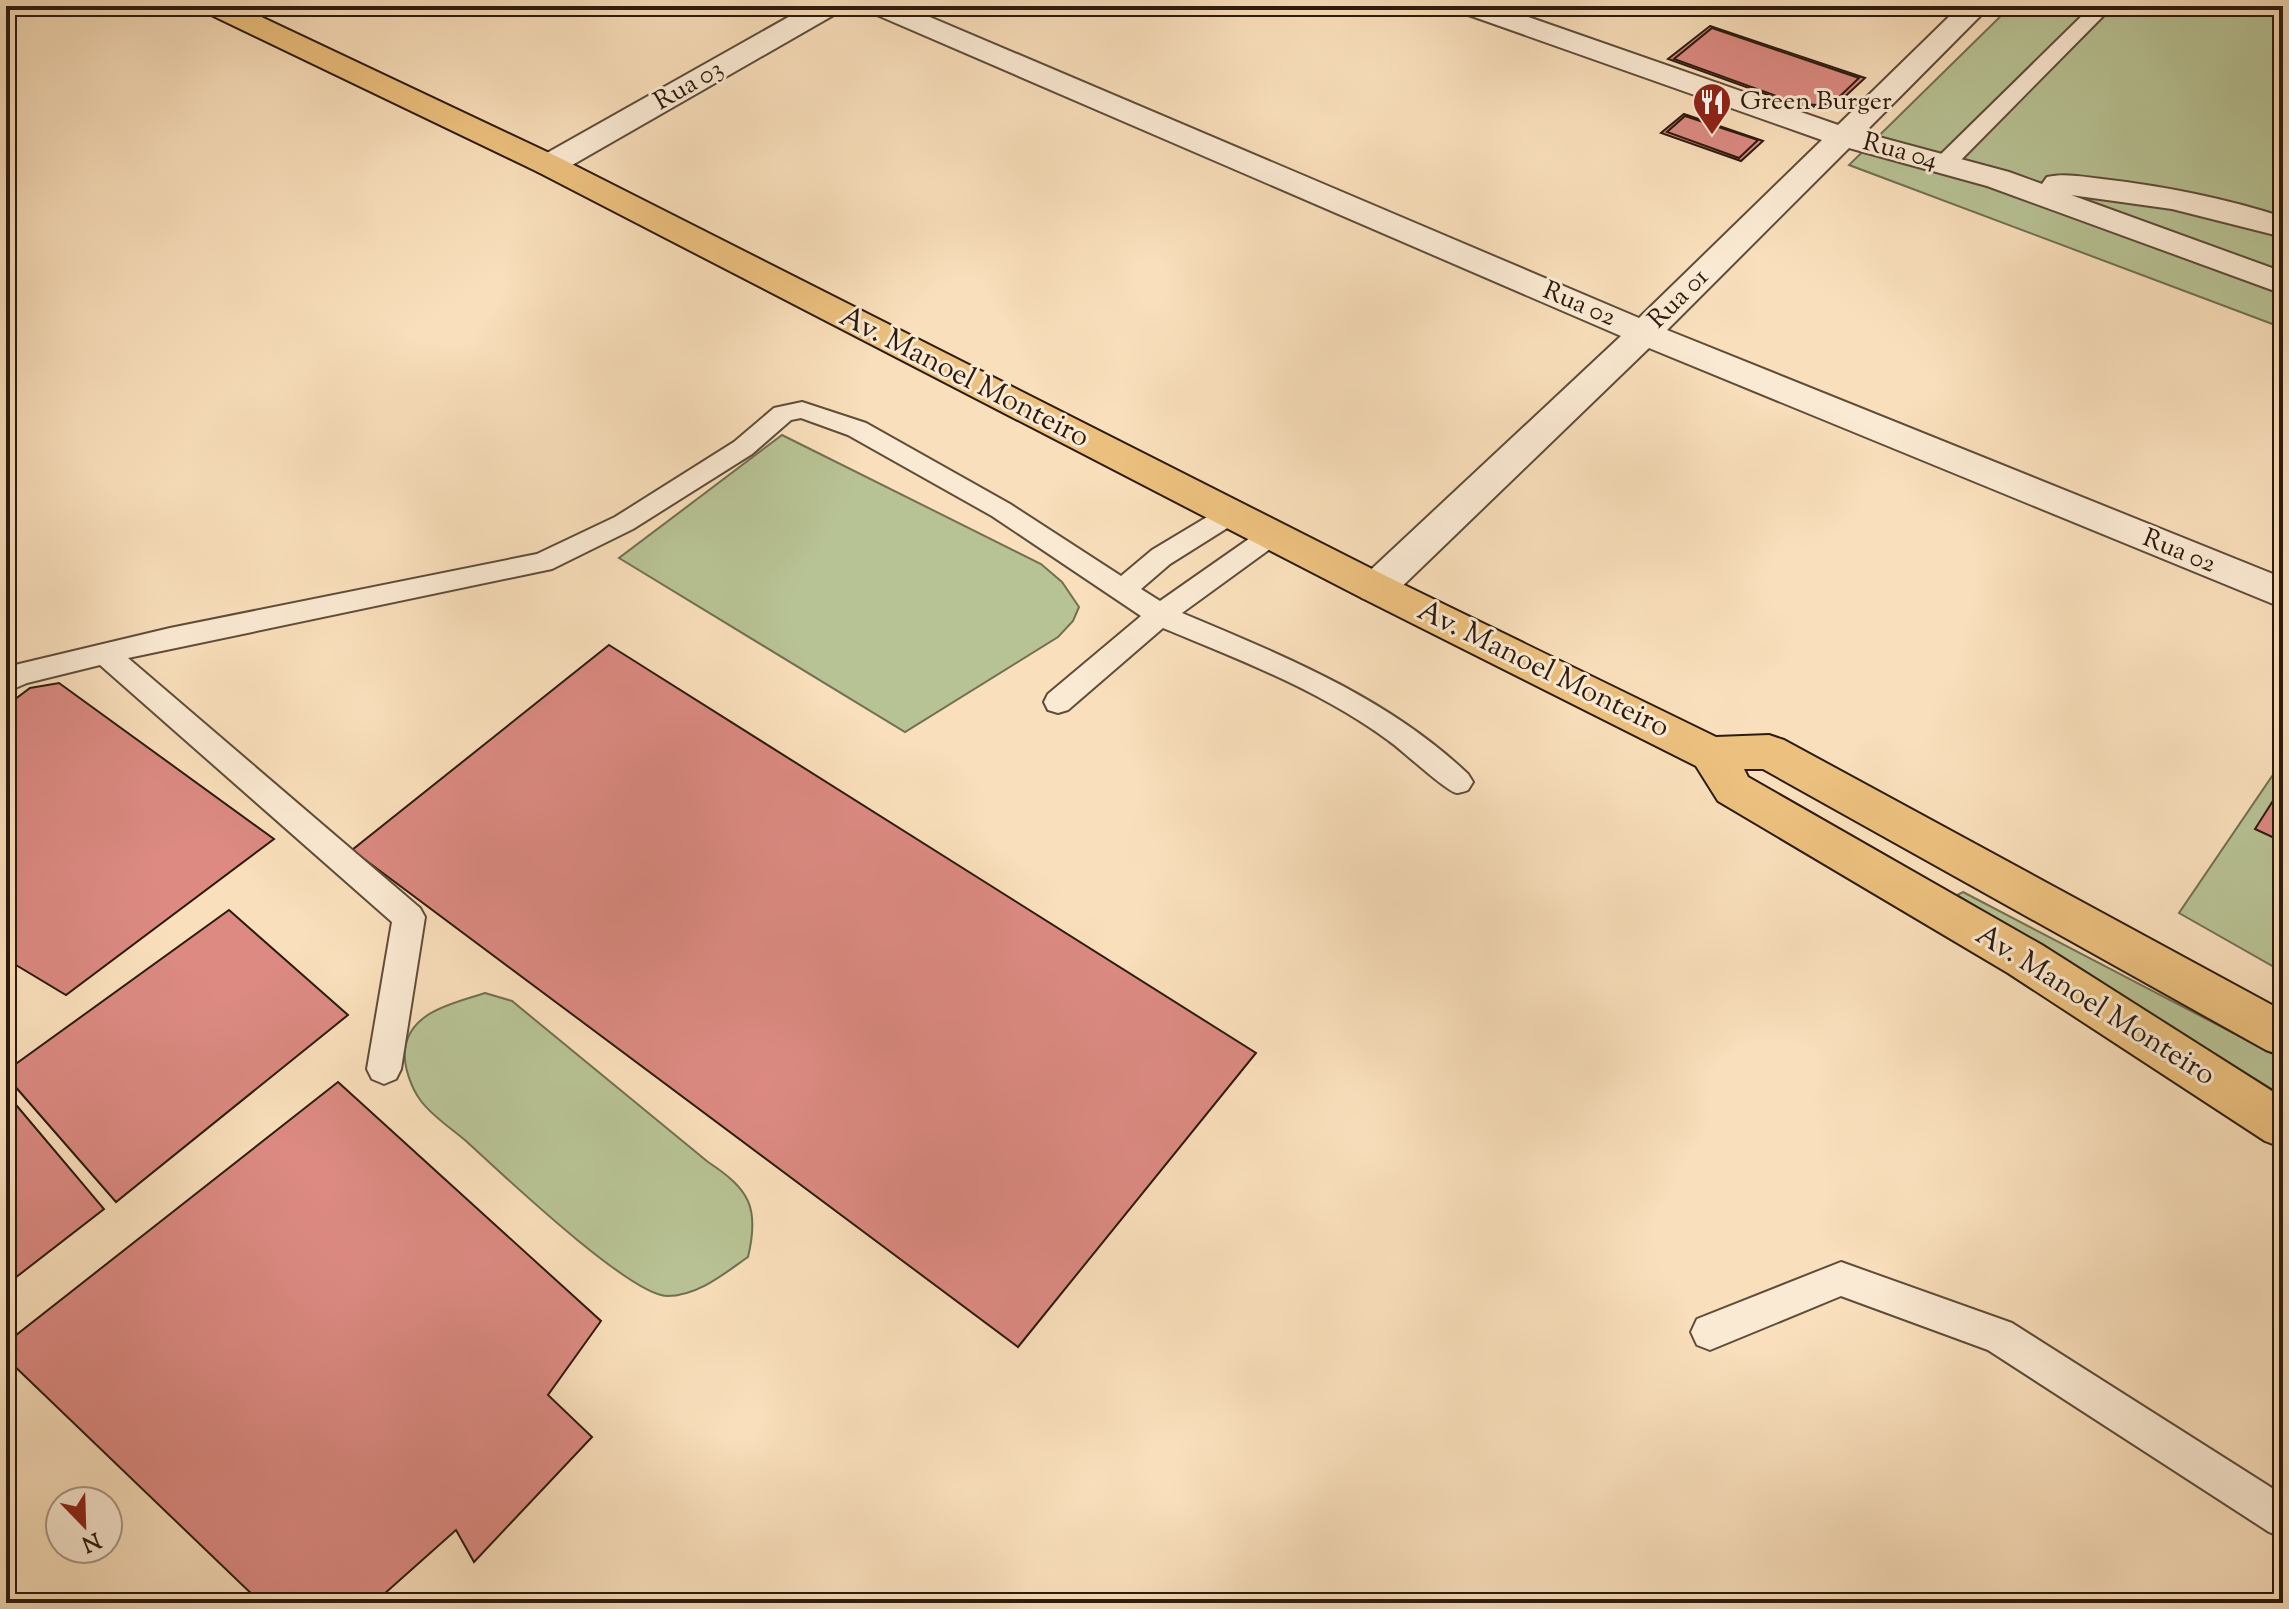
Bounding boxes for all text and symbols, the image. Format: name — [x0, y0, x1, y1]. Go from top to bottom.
street label: Rua 03 — [647, 51, 731, 121]
restaurant icon: Green Burger — [1691, 81, 1733, 136]
place label: Green Burger — [1740, 84, 1892, 121]
street label: Rua 04 — [1859, 124, 1941, 180]
street label: Rua 01 — [1640, 260, 1718, 338]
street label: Rua 02 — [1537, 273, 1621, 337]
street label: Av. Manoel Monteiro — [831, 296, 1097, 460]
street label: Rua 02 — [2137, 521, 2221, 583]
street label: Av. Manoel Monteiro — [1410, 590, 1676, 750]
street label: Av. Manoel Monteiro — [1967, 915, 2223, 1097]
north arrow — [44, 1485, 124, 1565]
text: N — [76, 1522, 105, 1559]

